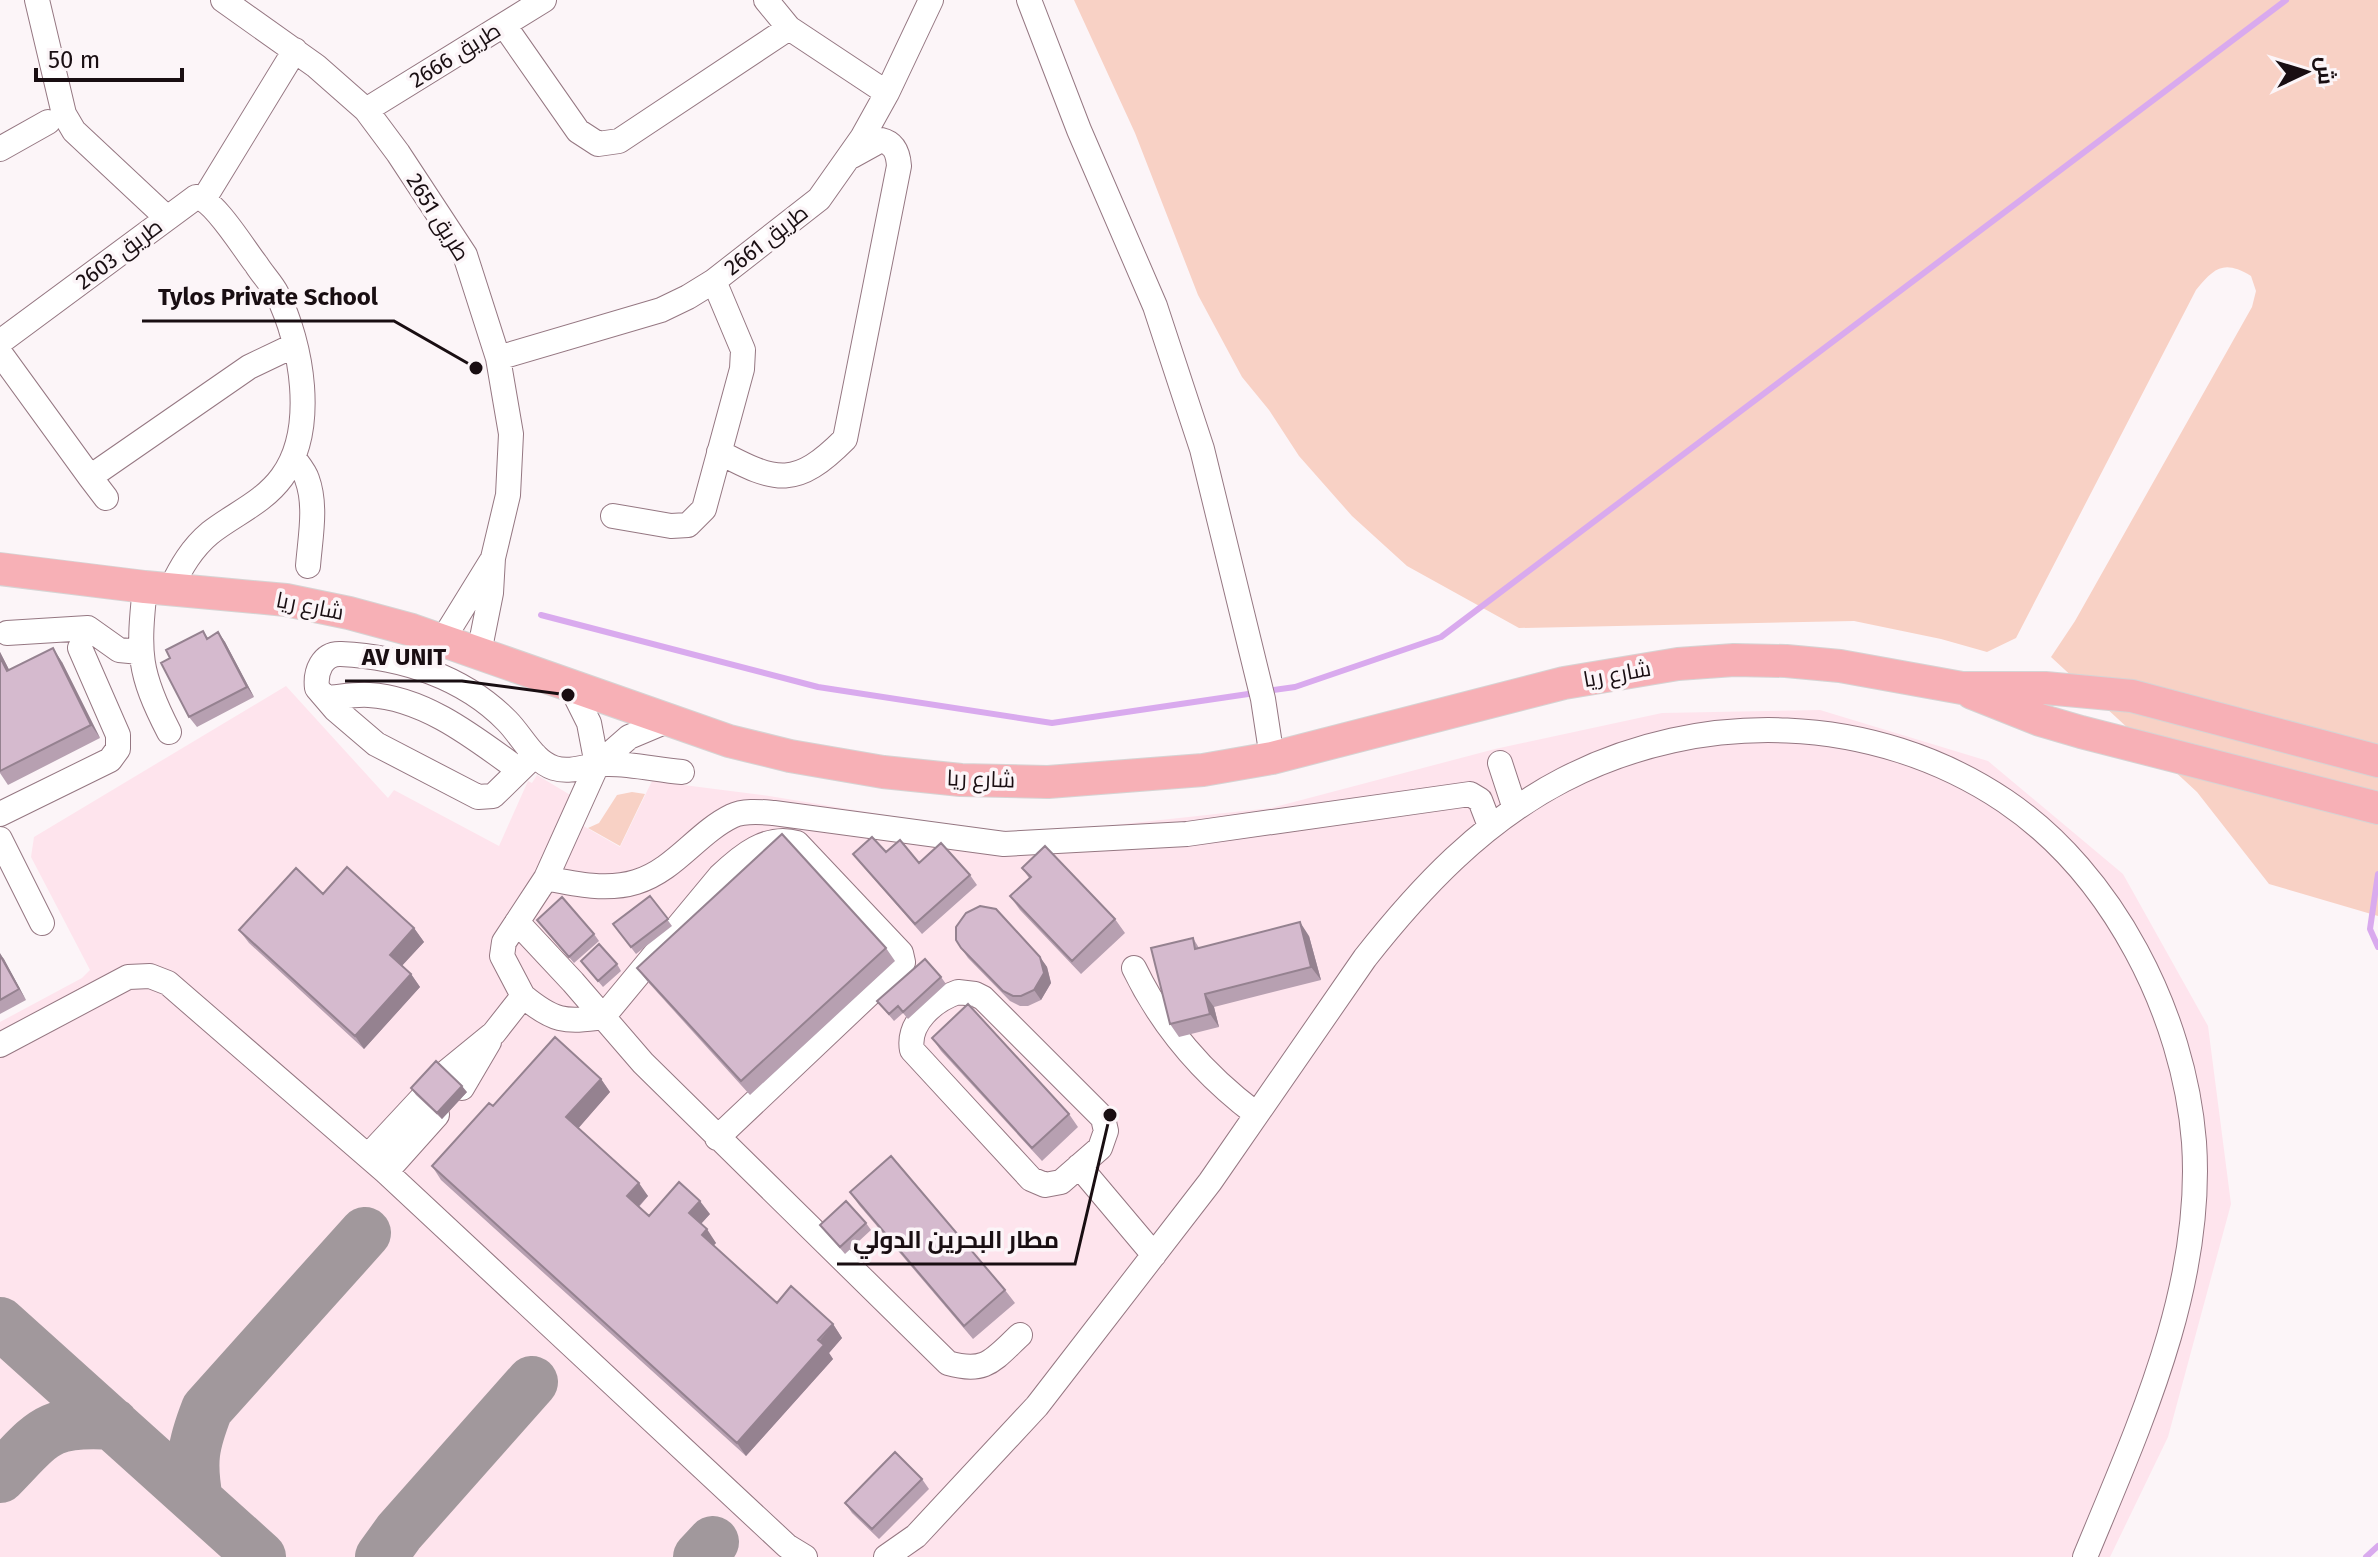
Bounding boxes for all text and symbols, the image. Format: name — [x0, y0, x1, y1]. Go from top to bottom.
street label: طريق 2666 — [405, 16, 505, 94]
scale bar — [36, 32, 182, 82]
north arrow — [2266, 32, 2346, 112]
text: 50 m — [48, 46, 100, 74]
text: ش — [2311, 56, 2340, 86]
street label: طريق 2651 — [401, 168, 475, 266]
street label: طريق 2661 — [719, 199, 813, 281]
street label: طريق 2603 — [70, 213, 168, 295]
callout: Tylos Private School — [142, 273, 394, 321]
text: Tylos Private School — [158, 283, 379, 311]
street label: شارع ريا — [274, 586, 346, 627]
callout: AV UNIT — [345, 633, 462, 681]
text: AV UNIT — [361, 643, 446, 671]
street label: شارع ريا — [1581, 655, 1653, 694]
street label: شارع ريا — [946, 764, 1016, 795]
callout: مطار البحرين الدولي — [837, 1216, 1075, 1264]
text: مطار البحرين الدولي — [853, 1226, 1059, 1259]

